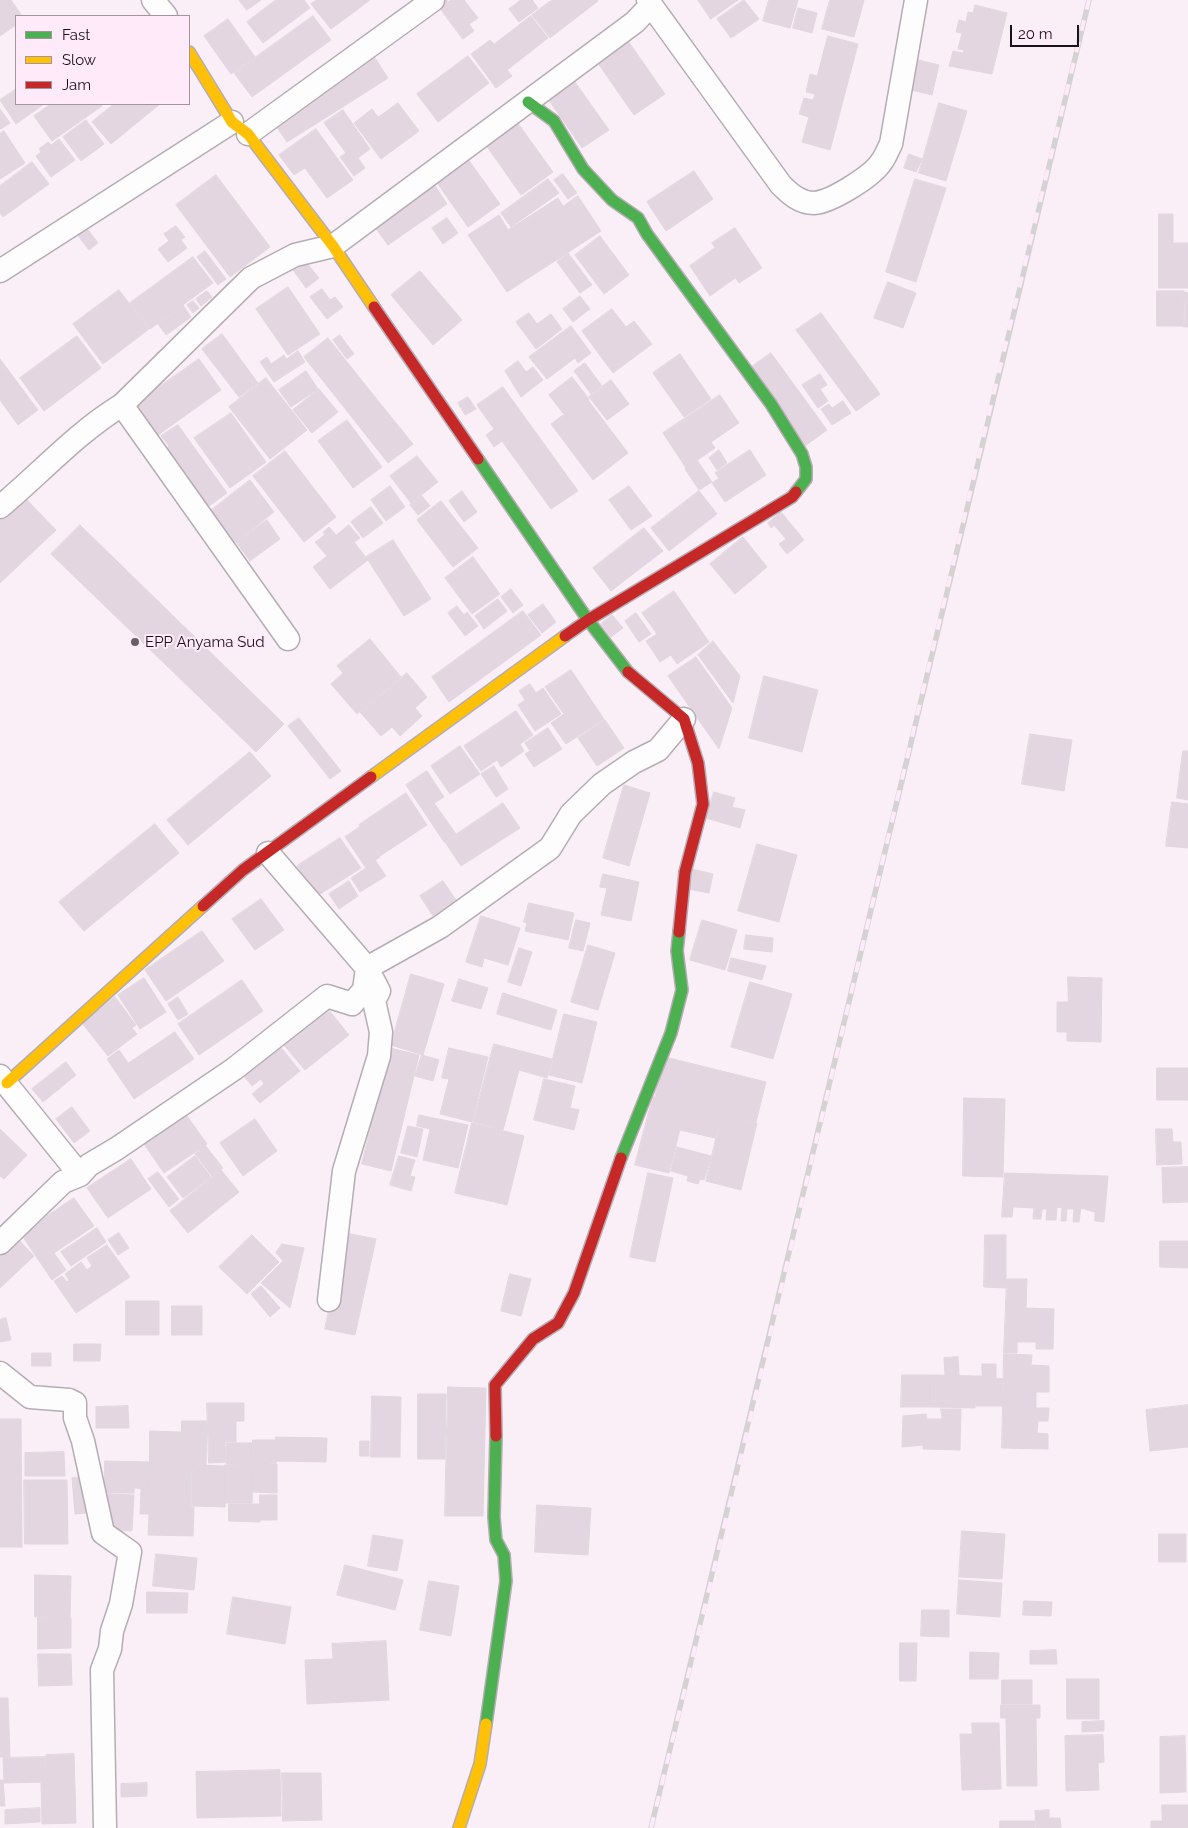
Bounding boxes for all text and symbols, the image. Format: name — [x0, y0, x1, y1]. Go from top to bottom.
legend — [15, 15, 190, 105]
scale bar — [1013, 15, 1082, 47]
text: 20 m — [1018, 25, 1053, 43]
text: Fast — [62, 26, 90, 44]
text: Slow — [62, 51, 96, 69]
text: Jam — [62, 76, 91, 94]
place label: EPP Anyama Sud — [145, 633, 265, 651]
marker: EPP Anyama Sud — [129, 636, 141, 648]

